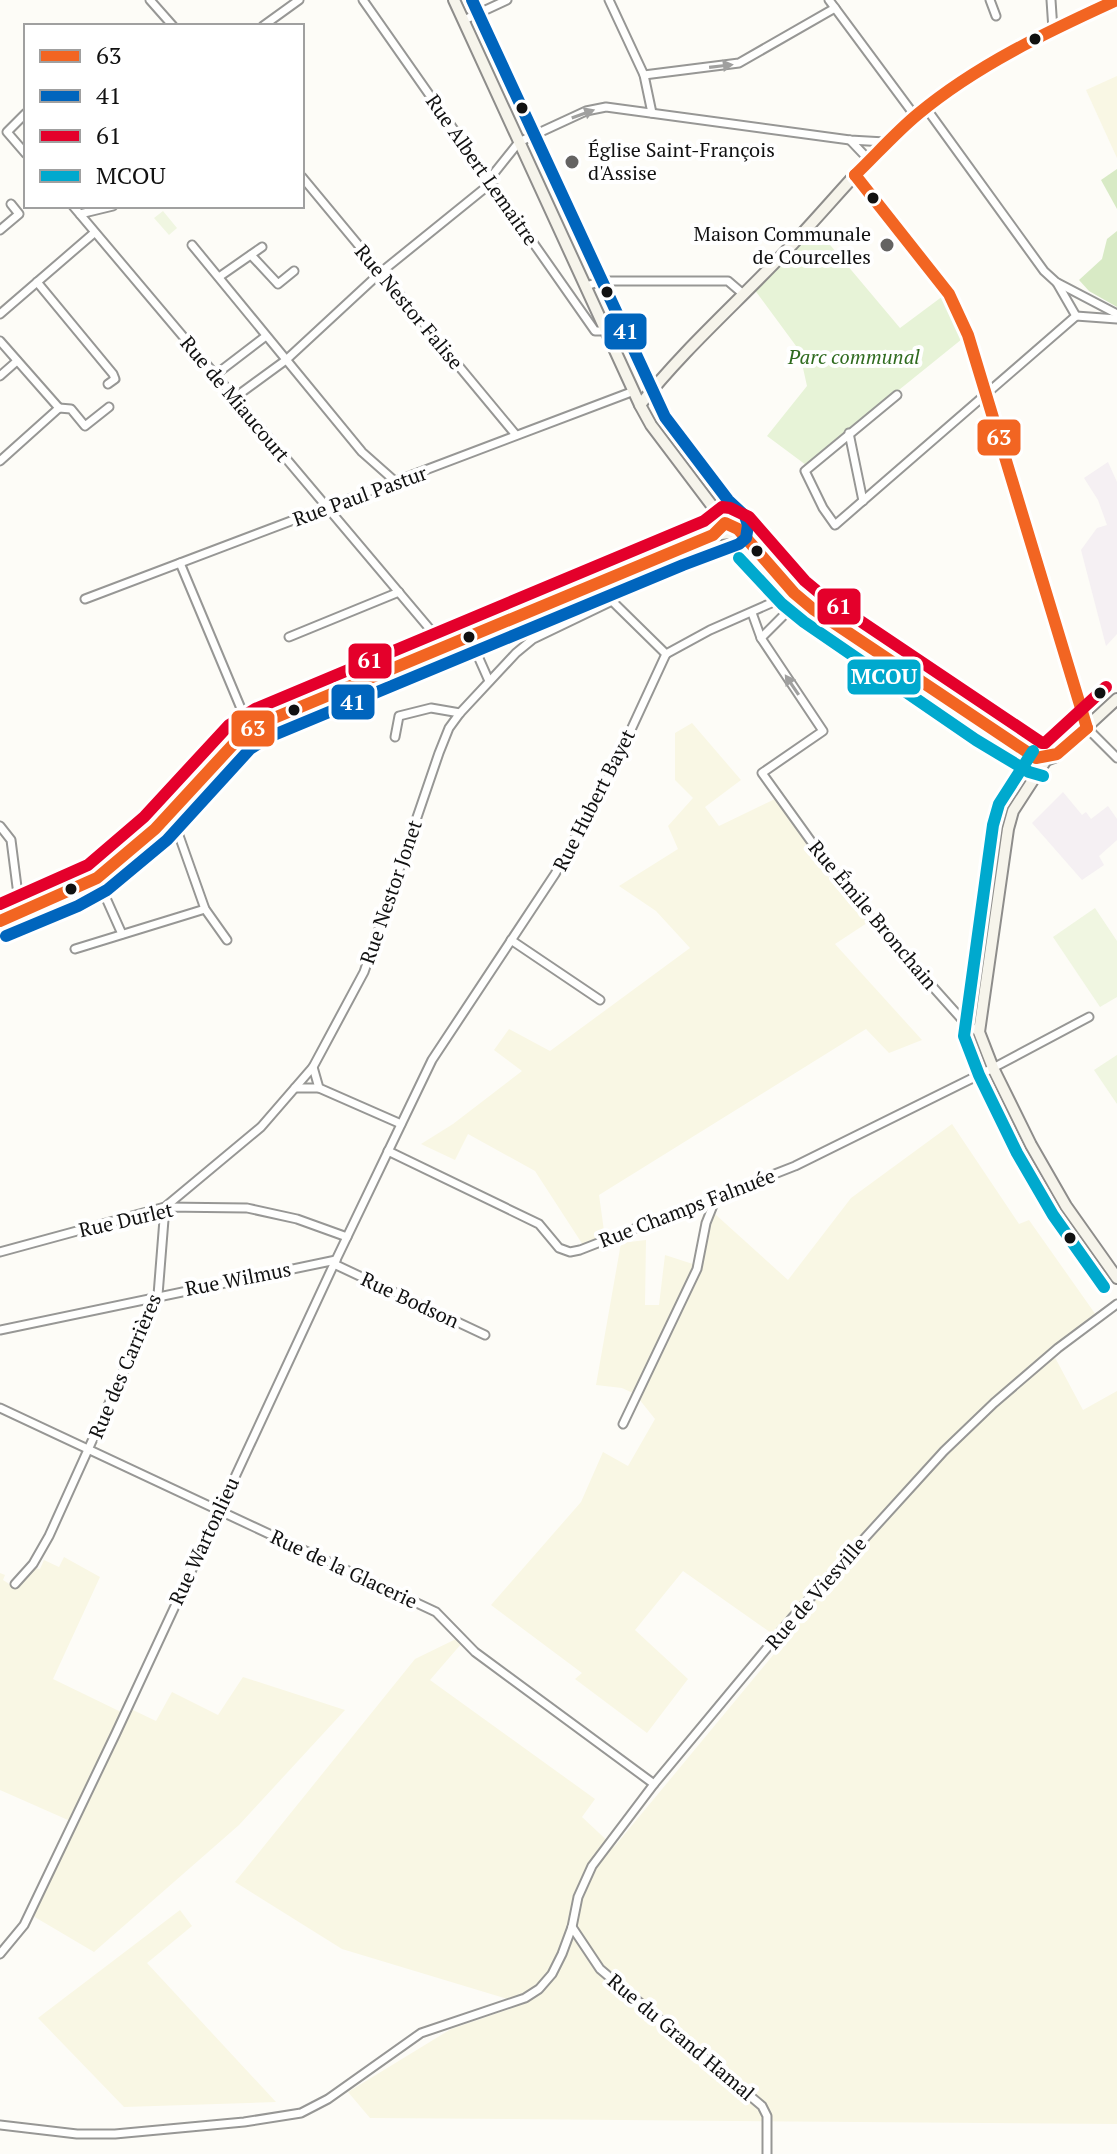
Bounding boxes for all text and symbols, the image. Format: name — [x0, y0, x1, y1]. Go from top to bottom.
legend — [24, 24, 304, 208]
unlabelled marker — [1027, 31, 1043, 47]
text: 63 — [96, 39, 122, 71]
one-way arrow — [709, 59, 734, 72]
text: 41 — [96, 79, 122, 111]
street label: Rue Albert Lemaitre — [420, 89, 545, 251]
unlabelled marker — [514, 100, 530, 116]
one-way arrow — [572, 107, 596, 119]
text: 61 — [96, 119, 122, 151]
place label: Église Saint-François d'Assise — [588, 136, 775, 186]
marker: Église Saint-François d'Assise — [563, 153, 581, 171]
text: MCOU — [96, 159, 166, 191]
unlabelled marker — [865, 190, 881, 206]
place label: Maison Communale de Courcelles — [694, 220, 871, 270]
marker: Maison Communale de Courcelles — [878, 236, 896, 254]
street label: Rue Nestor Falise — [349, 239, 470, 375]
unlabelled marker — [599, 284, 615, 300]
line badge: 41 — [603, 312, 648, 351]
text: 41 — [614, 316, 638, 345]
street label: Rue de Miaucourt — [175, 330, 296, 468]
park label: Parc communal — [787, 343, 920, 370]
line badge: 63 — [976, 418, 1022, 457]
text: 63 — [987, 422, 1011, 451]
street label: Rue Paul Pastur — [289, 459, 431, 532]
unlabelled marker — [749, 543, 765, 559]
line badge: 61 — [816, 587, 862, 626]
text: 61 — [827, 591, 851, 620]
unlabelled marker — [461, 629, 477, 645]
line badge: 61 — [347, 642, 393, 680]
text: 61 — [358, 645, 382, 674]
line badge: MCOU — [846, 658, 922, 696]
text: MCOU — [851, 661, 918, 690]
one-way arrow — [785, 674, 800, 695]
line badge: 41 — [330, 683, 376, 721]
unlabelled marker — [1092, 685, 1108, 701]
text: 41 — [341, 687, 365, 716]
unlabelled marker — [286, 702, 302, 718]
line badge: 63 — [230, 709, 276, 748]
text: 63 — [241, 713, 265, 742]
street label: Rue Hubert Bayet — [546, 724, 641, 875]
street label: Rue Nestor Jonet — [353, 816, 428, 968]
street label: Rue Émile Bronchain — [803, 834, 944, 995]
unlabelled marker — [63, 881, 79, 897]
street label: Rue Champs Falnuée — [595, 1162, 779, 1254]
street label: Rue Durlet — [76, 1195, 176, 1243]
unlabelled marker — [1062, 1230, 1078, 1246]
street label: Rue Wilmus — [183, 1255, 293, 1302]
street label: Rue Bodson — [357, 1265, 464, 1334]
street label: Rue des Carrières — [82, 1289, 167, 1442]
street label: Rue Wartonlieu — [162, 1472, 245, 1609]
street label: Rue de la Glacerie — [267, 1523, 422, 1614]
street label: Rue de Viesville — [759, 1531, 872, 1655]
street label: Rue du Grand Hamal — [602, 1967, 760, 2106]

